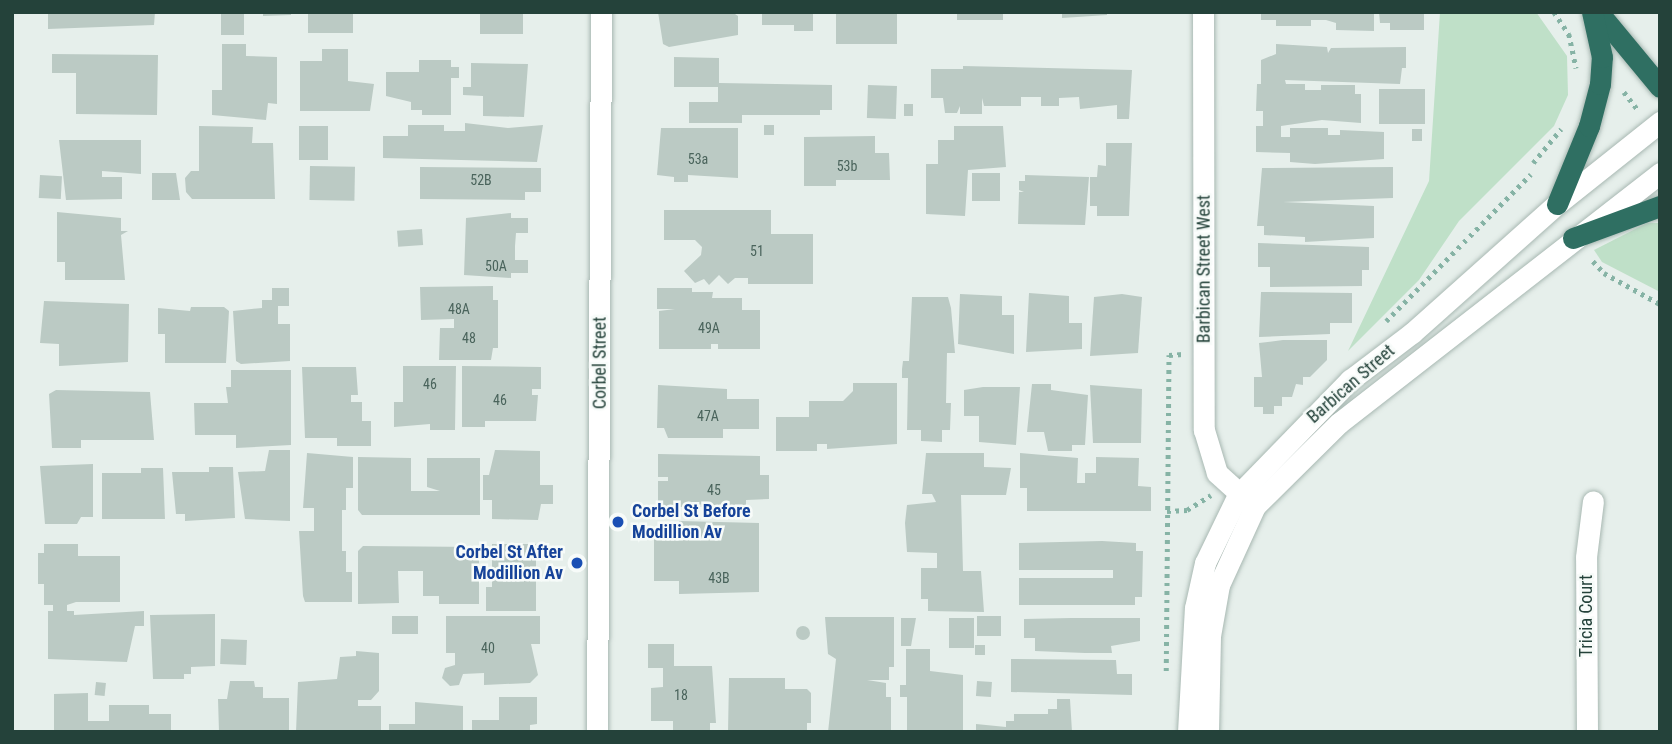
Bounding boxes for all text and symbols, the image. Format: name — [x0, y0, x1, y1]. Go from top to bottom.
house number: 53a — [688, 151, 708, 167]
house number: 53b — [837, 158, 857, 174]
house number: 52B — [470, 172, 492, 188]
street label: Barbican Street West — [1193, 195, 1215, 343]
house number: 51 — [750, 243, 764, 259]
house number: 50A — [485, 258, 507, 274]
house number: 48A — [448, 301, 470, 317]
street label: Corbel Street — [589, 317, 611, 409]
house number: 49A — [698, 320, 720, 336]
house number: 48 — [462, 330, 476, 346]
street label: Barbican Street — [1303, 340, 1399, 428]
house number: 46 — [423, 376, 437, 392]
house number: 46 — [493, 392, 507, 408]
house number: 47A — [697, 408, 719, 424]
house number: 45 — [707, 482, 721, 498]
place label: Corbel St Before Modillion Av — [632, 501, 751, 544]
marker: Corbel St Before Modillion Av — [610, 514, 626, 530]
place label: Corbel St After Modillion Av — [456, 542, 563, 584]
marker: Corbel St After Modillion Av — [569, 555, 585, 571]
house number: 43B — [708, 570, 730, 586]
street label: Tricia Court — [1575, 575, 1597, 657]
house number: 40 — [481, 640, 495, 656]
house number: 18 — [674, 687, 688, 703]

